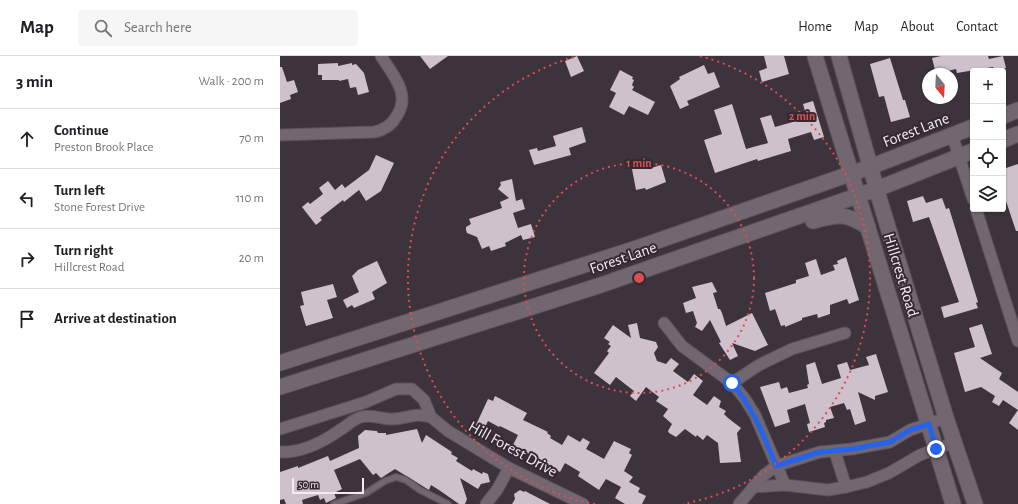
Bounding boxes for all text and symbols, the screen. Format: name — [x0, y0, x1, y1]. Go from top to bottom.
search box — [78, 10, 358, 46]
icon: search — [92, 17, 114, 39]
text: Map — [20, 18, 54, 37]
text: Search here — [124, 20, 192, 35]
text: Home — [798, 20, 832, 34]
text: Map — [854, 20, 878, 34]
text: About — [900, 20, 934, 34]
text: Contact — [956, 20, 998, 34]
north arrow — [922, 68, 958, 104]
map controls — [970, 68, 1006, 212]
button: + — [970, 68, 1006, 104]
text: 3 min — [16, 73, 53, 90]
text: Walk · 200 m — [198, 75, 264, 88]
button: − — [970, 104, 1006, 140]
text: 2 min — [789, 110, 815, 122]
street label: Forest Lane — [881, 110, 951, 150]
text: Continue — [54, 123, 109, 138]
icon: ahead — [16, 128, 38, 150]
text: 70 m — [239, 132, 264, 145]
button: locate — [970, 140, 1006, 176]
text: Preston Brook Place — [54, 141, 153, 154]
text: 1 min — [626, 157, 652, 169]
button: layers — [970, 176, 1006, 212]
text: Turn left — [54, 183, 105, 198]
icon: left — [16, 188, 38, 210]
text: 110 m — [236, 192, 264, 205]
text: Stone Forest Drive — [54, 201, 145, 214]
street label: Hillcrest Road — [881, 231, 921, 319]
street label: Forest Lane — [587, 239, 659, 277]
text: Turn right — [54, 243, 113, 258]
icon: right — [16, 248, 38, 270]
text: 20 m — [239, 252, 264, 265]
text: Hillcrest Road — [54, 261, 125, 274]
centre of rings — [632, 271, 646, 285]
icon: arrive — [16, 308, 38, 330]
text: Arrive at destination — [54, 311, 177, 326]
route start — [723, 374, 741, 392]
street label: Hill Forest Drive — [466, 418, 560, 480]
route end — [927, 440, 945, 458]
scale bar — [292, 476, 364, 495]
text: 50 m — [298, 479, 319, 490]

